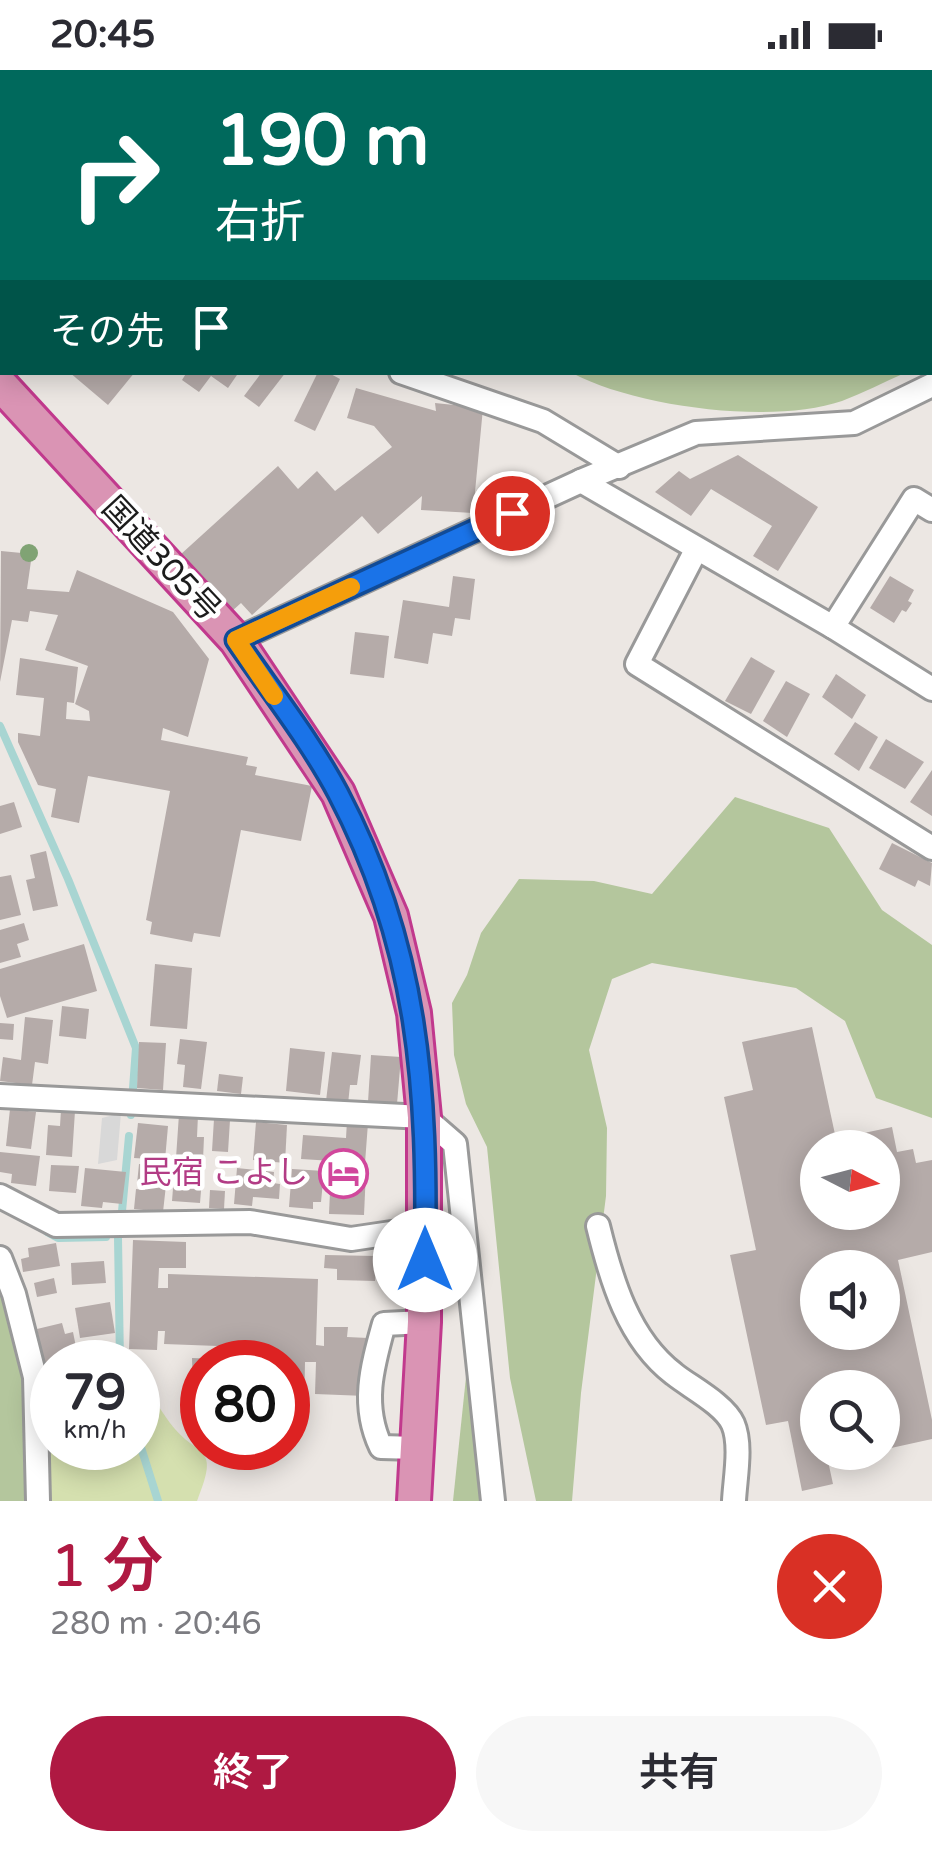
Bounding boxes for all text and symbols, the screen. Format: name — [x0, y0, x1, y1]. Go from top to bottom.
text: 20:45 — [50, 12, 155, 58]
text: 190 m — [215, 100, 429, 184]
icon: right — [50, 110, 180, 240]
text: 右折 — [215, 196, 305, 250]
icon: arrive — [184, 300, 239, 355]
text: その先 — [50, 309, 164, 355]
pin — [470, 471, 555, 556]
icon: arrive — [485, 486, 540, 541]
street label: 国道305号 — [94, 489, 228, 629]
north arrow — [800, 1130, 900, 1230]
map controls — [800, 1130, 900, 1470]
hotel icon: 民宿 こよし — [317, 1147, 369, 1199]
place label: 民宿 こよし — [140, 1154, 308, 1192]
position arrow — [373, 1208, 477, 1312]
button: sound — [800, 1250, 900, 1350]
speed limit sign: 80 — [180, 1340, 310, 1470]
text: 79 — [64, 1363, 126, 1423]
button: search — [800, 1370, 900, 1470]
text: km/h — [64, 1415, 126, 1445]
text: 1 分 — [50, 1531, 163, 1603]
button: close — [777, 1534, 882, 1639]
text: 280 m · 20:46 — [50, 1605, 262, 1643]
button: 終了 — [50, 1716, 456, 1831]
button: 共有 — [476, 1716, 882, 1831]

